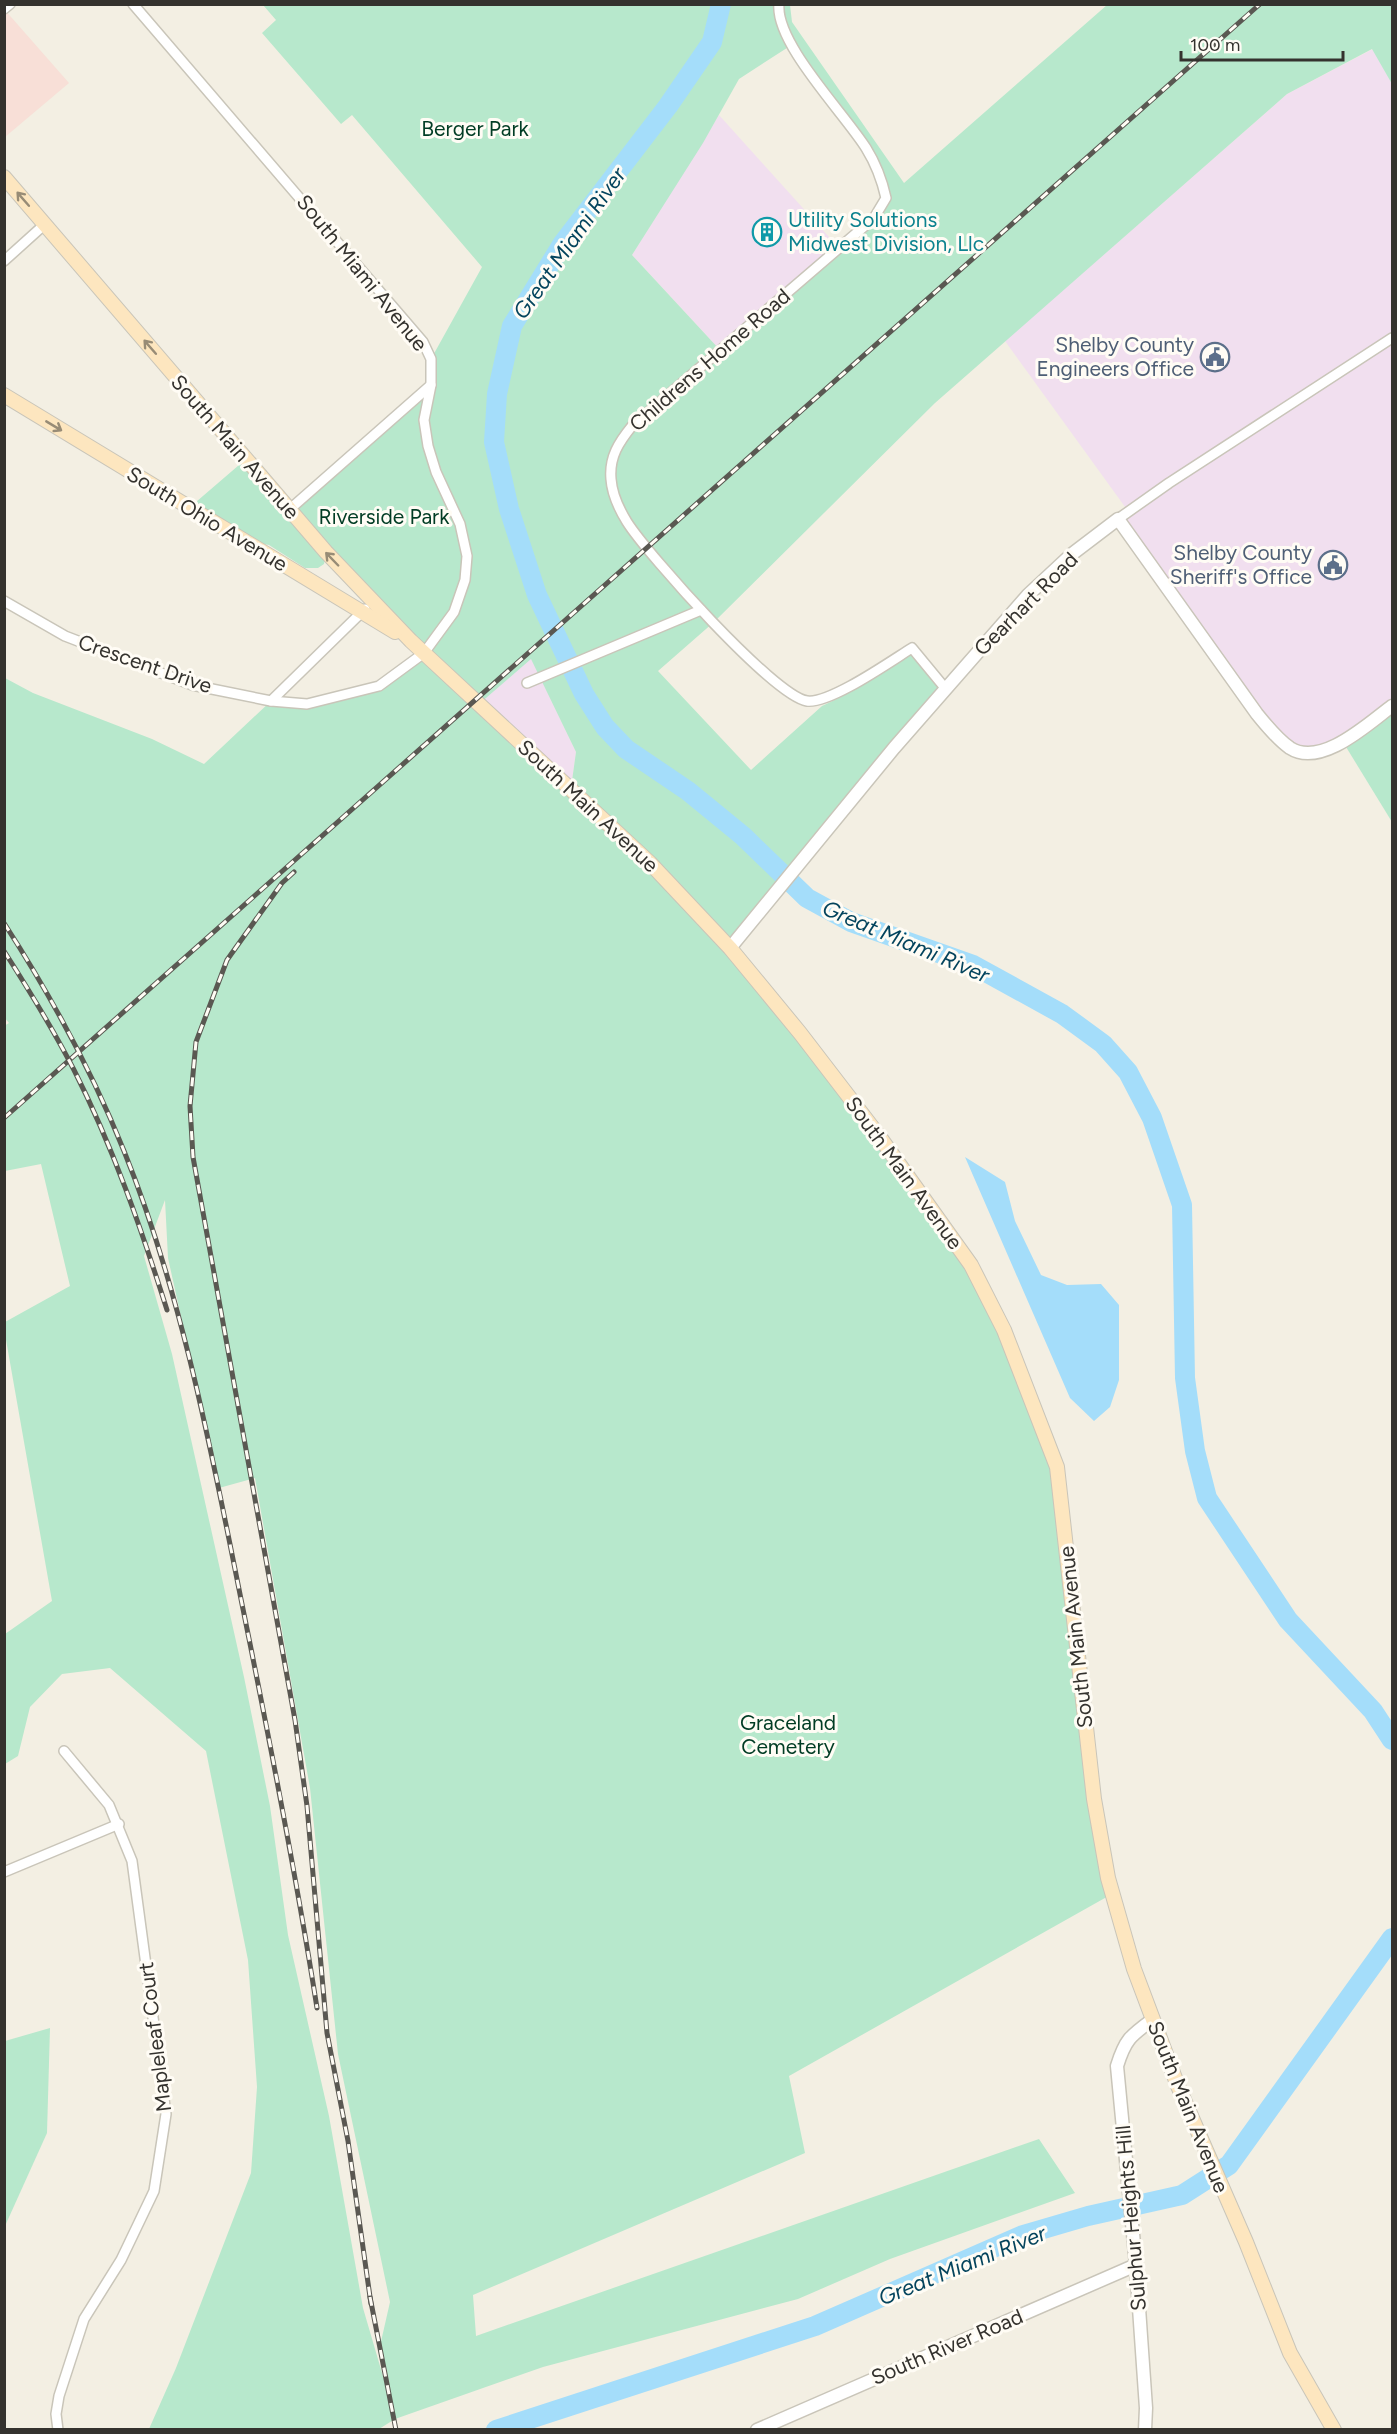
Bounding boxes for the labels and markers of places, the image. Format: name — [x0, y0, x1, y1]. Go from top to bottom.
place label: Utility Solutions Midwest Division, Llc — [788, 207, 984, 256]
building icon: Utility Solutions Midwest Division, Llc — [751, 216, 783, 248]
place label: Shelby County Engineers Office — [1036, 332, 1194, 381]
public building icon: Shelby County Engineers Office — [1199, 341, 1231, 373]
place label: Shelby County Sheriff's Office — [1170, 540, 1312, 589]
public building icon: Shelby County Sheriff's Office — [1317, 549, 1349, 581]

